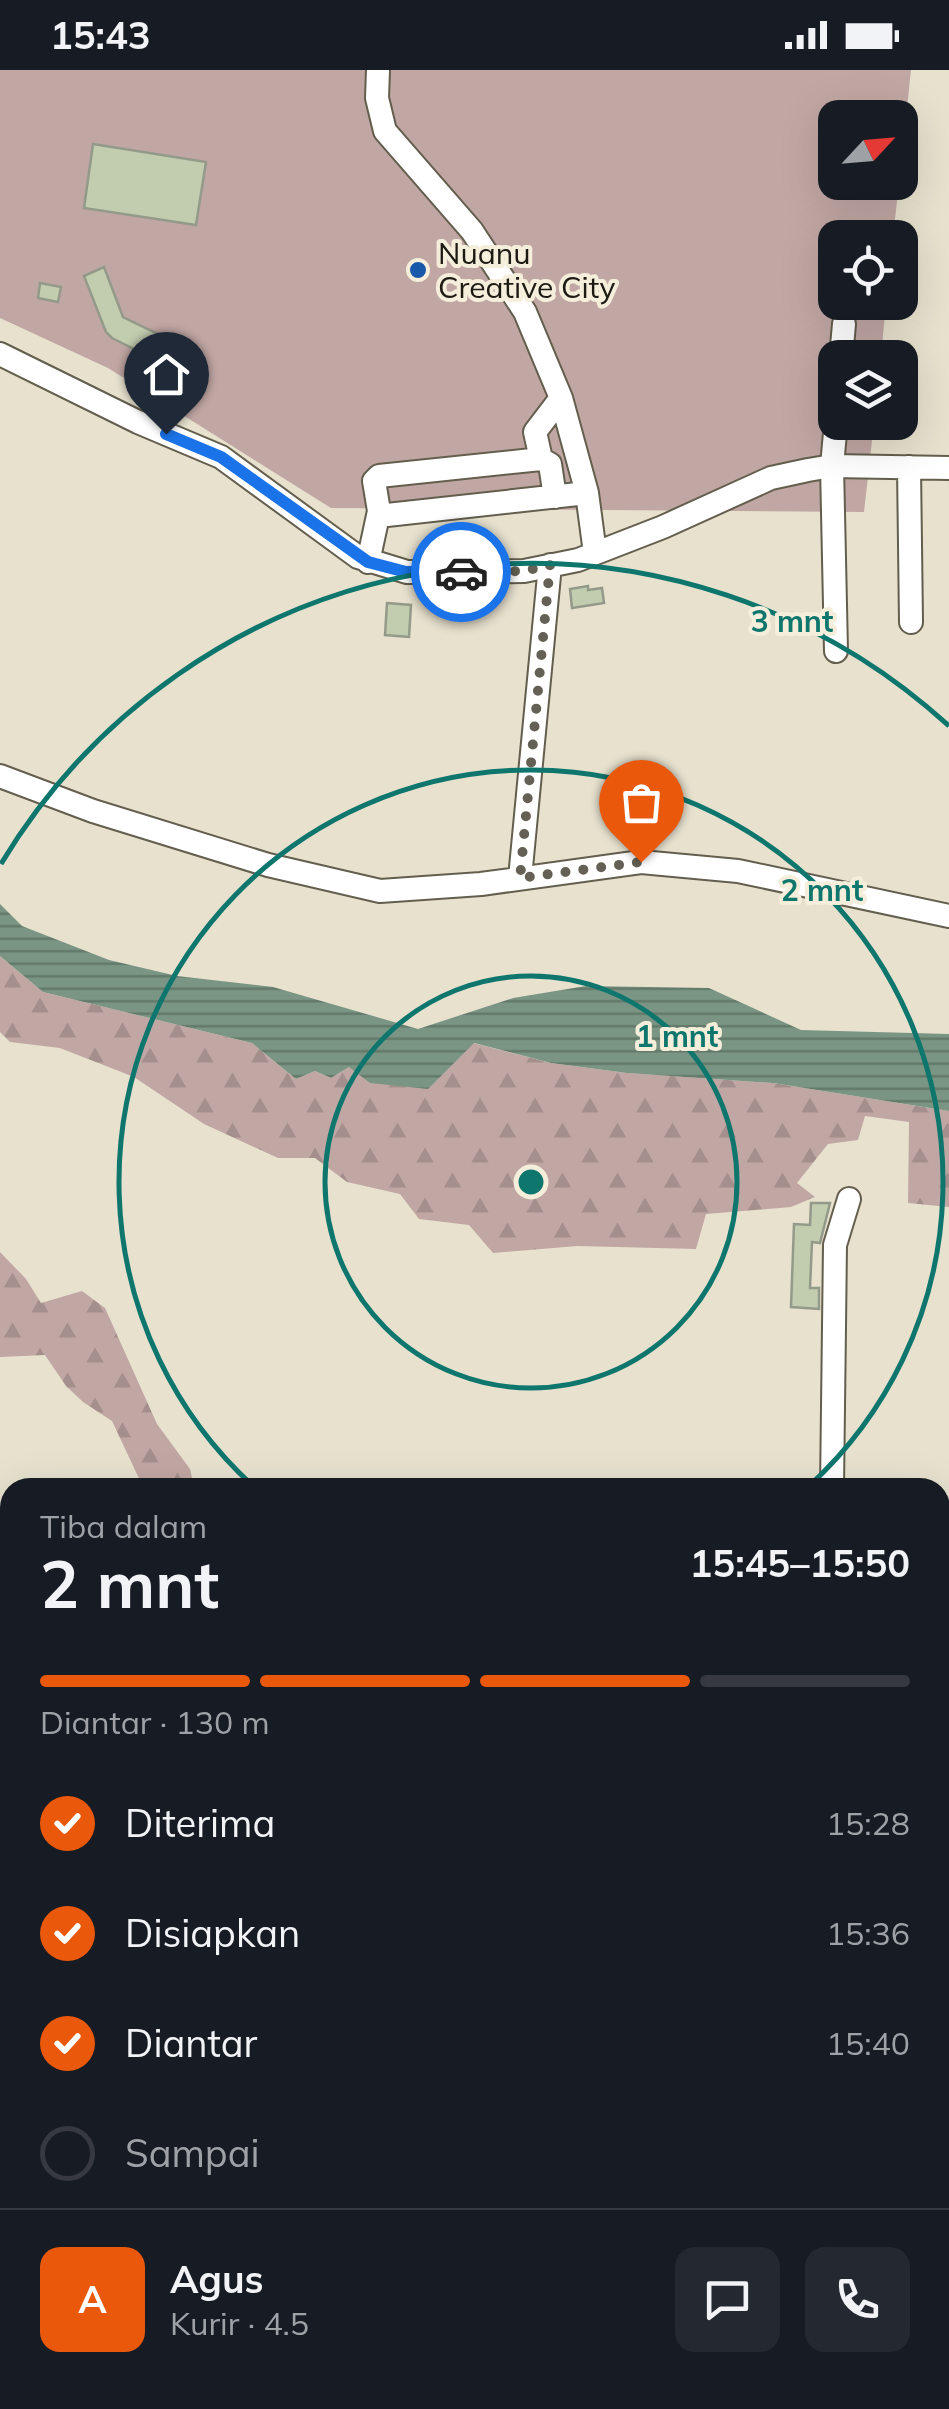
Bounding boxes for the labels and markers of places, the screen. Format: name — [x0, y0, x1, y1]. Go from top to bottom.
place label: Nuanu Creative City — [438, 234, 615, 306]
marker: Nuanu Creative City — [407, 259, 429, 281]
pin — [124, 332, 209, 435]
pin — [599, 760, 684, 863]
centre of rings — [513, 1164, 549, 1200]

